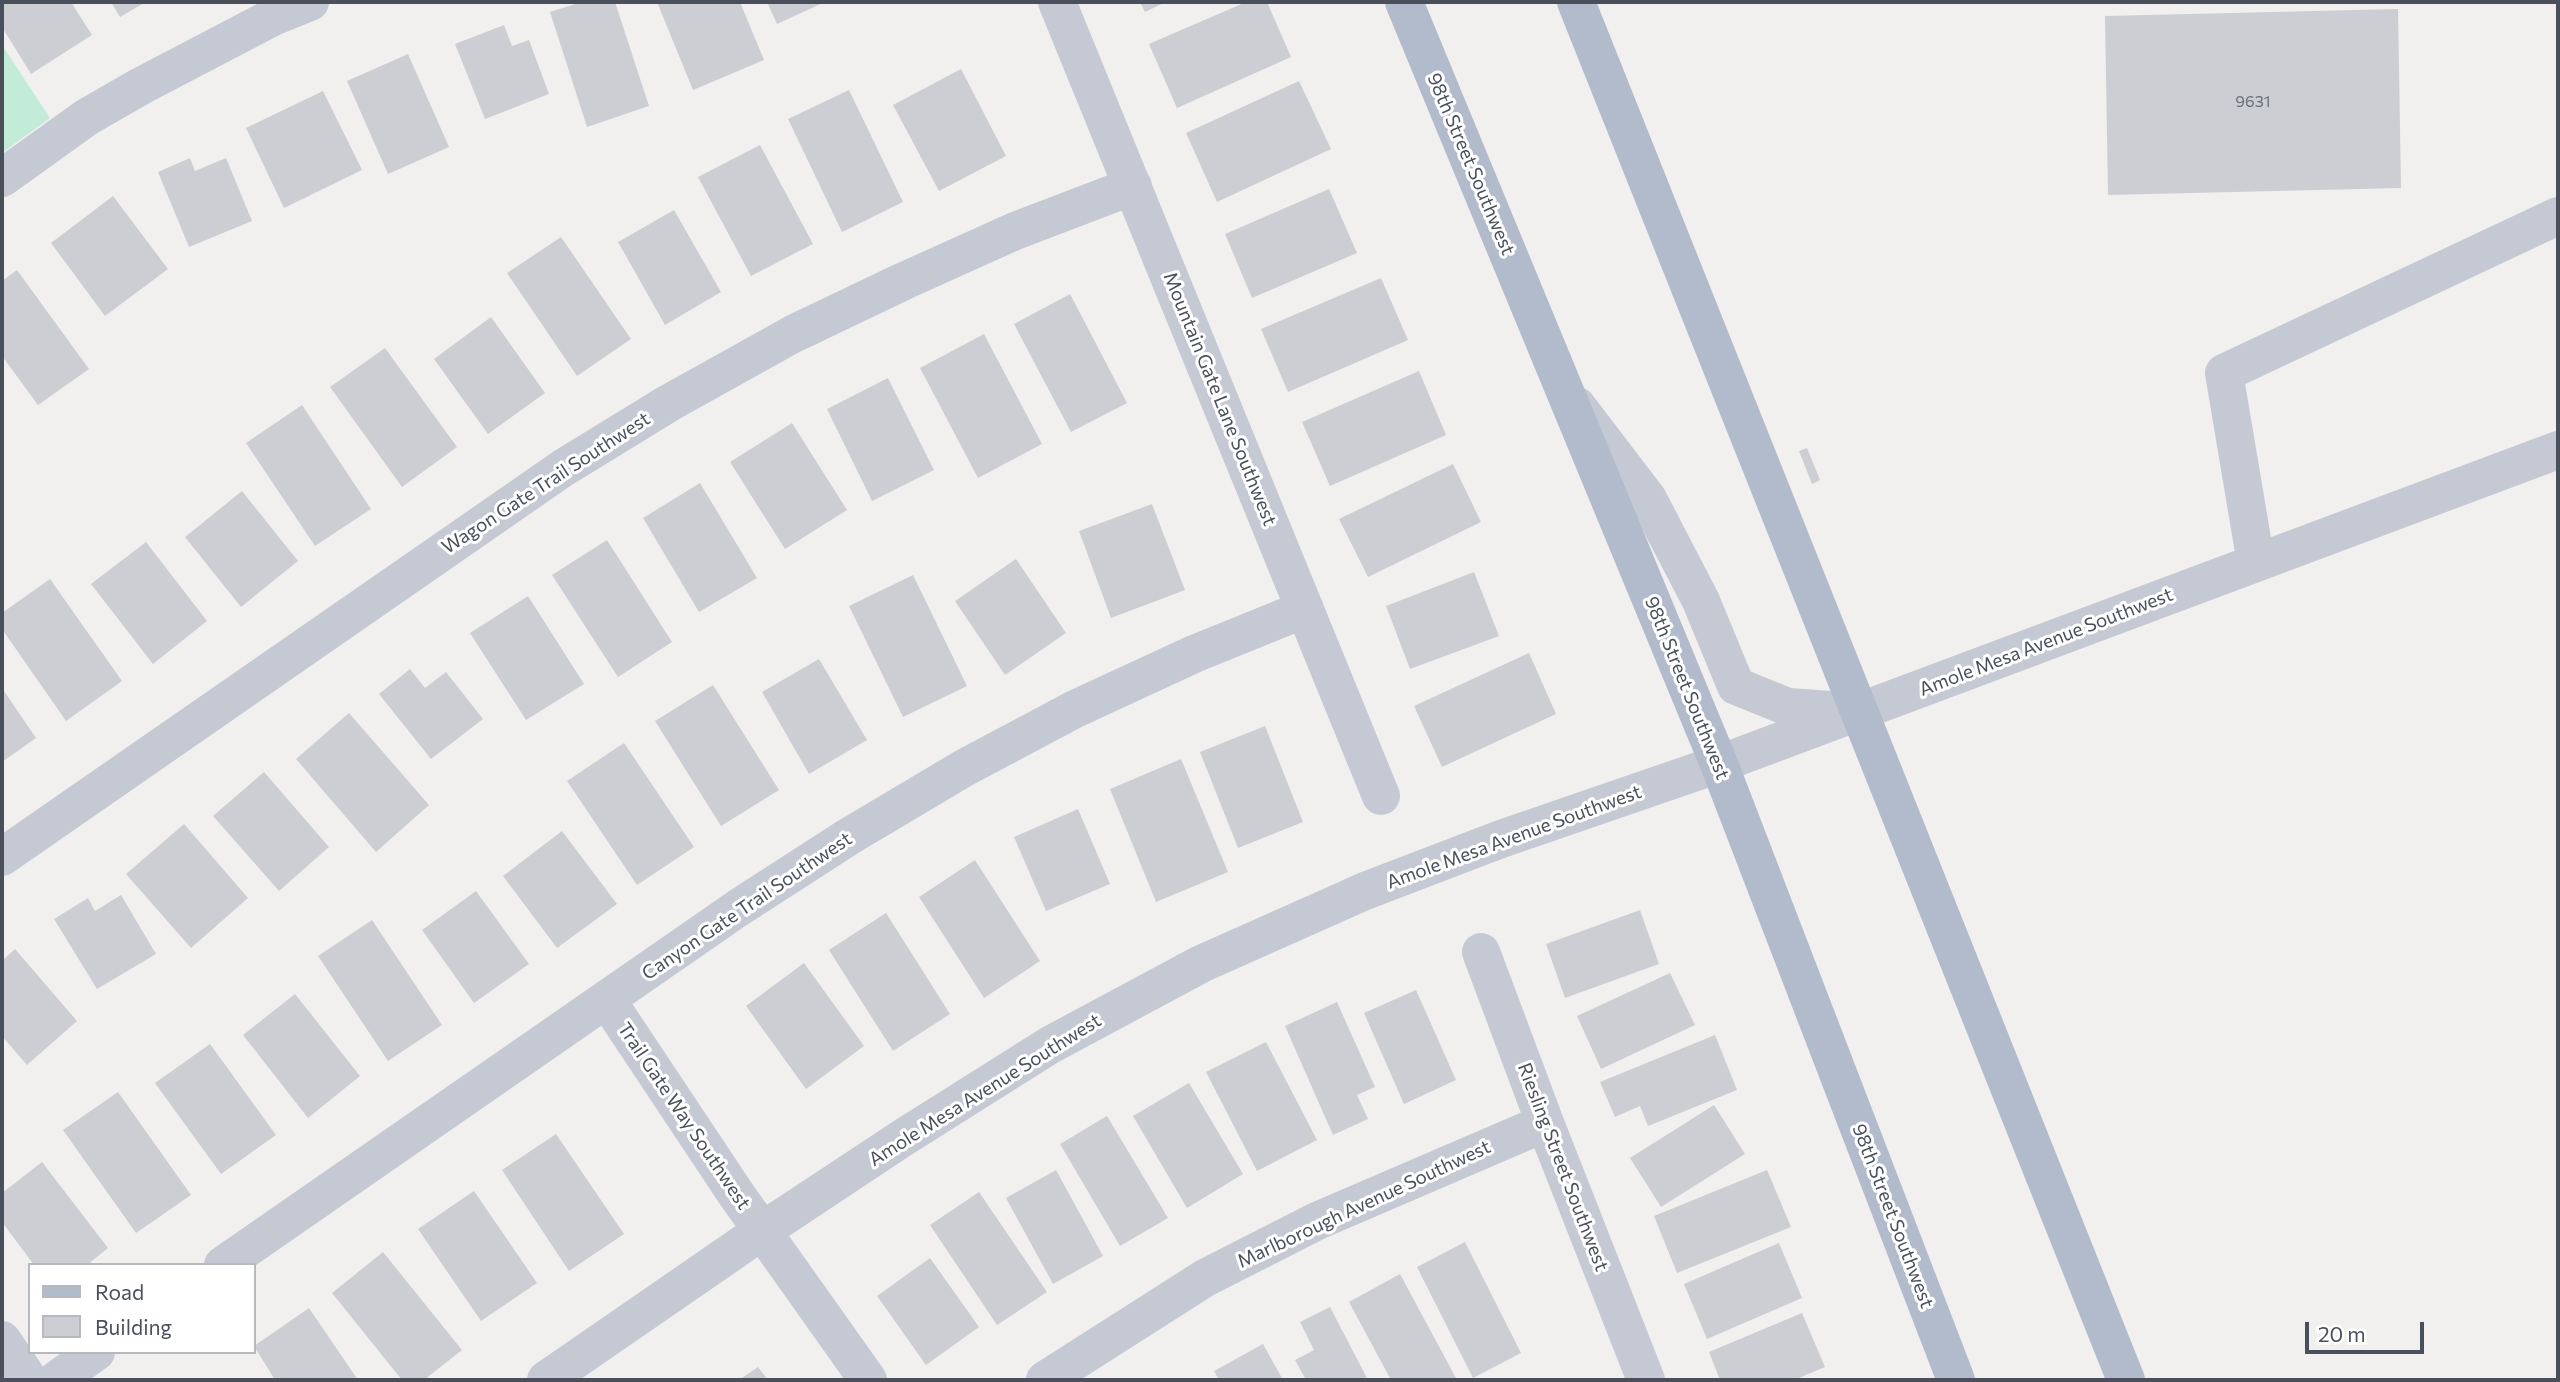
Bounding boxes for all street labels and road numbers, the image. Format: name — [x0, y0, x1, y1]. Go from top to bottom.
street label: 98th Street Southwest — [1422, 70, 1520, 258]
street label: Mountain Gate Lane Southwest — [1159, 269, 1281, 529]
street label: Wagon Gate Trail Southwest — [438, 407, 654, 559]
street label: Amole Mesa Avenue Southwest — [1916, 583, 2176, 701]
street label: 98th Street Southwest — [1640, 593, 1734, 783]
street label: Amole Mesa Avenue Southwest — [1383, 780, 1645, 894]
street label: Canyon Gate Trail Southwest — [638, 827, 856, 985]
street label: Amole Mesa Avenue Southwest — [865, 1009, 1105, 1171]
street label: Trail Gate Way Southwest — [613, 1018, 755, 1214]
street label: Riesling Street Southwest — [1513, 1060, 1613, 1274]
street label: 98th Street Southwest — [1847, 1121, 1939, 1311]
street label: Marlborough Avenue Southwest — [1234, 1135, 1494, 1273]

